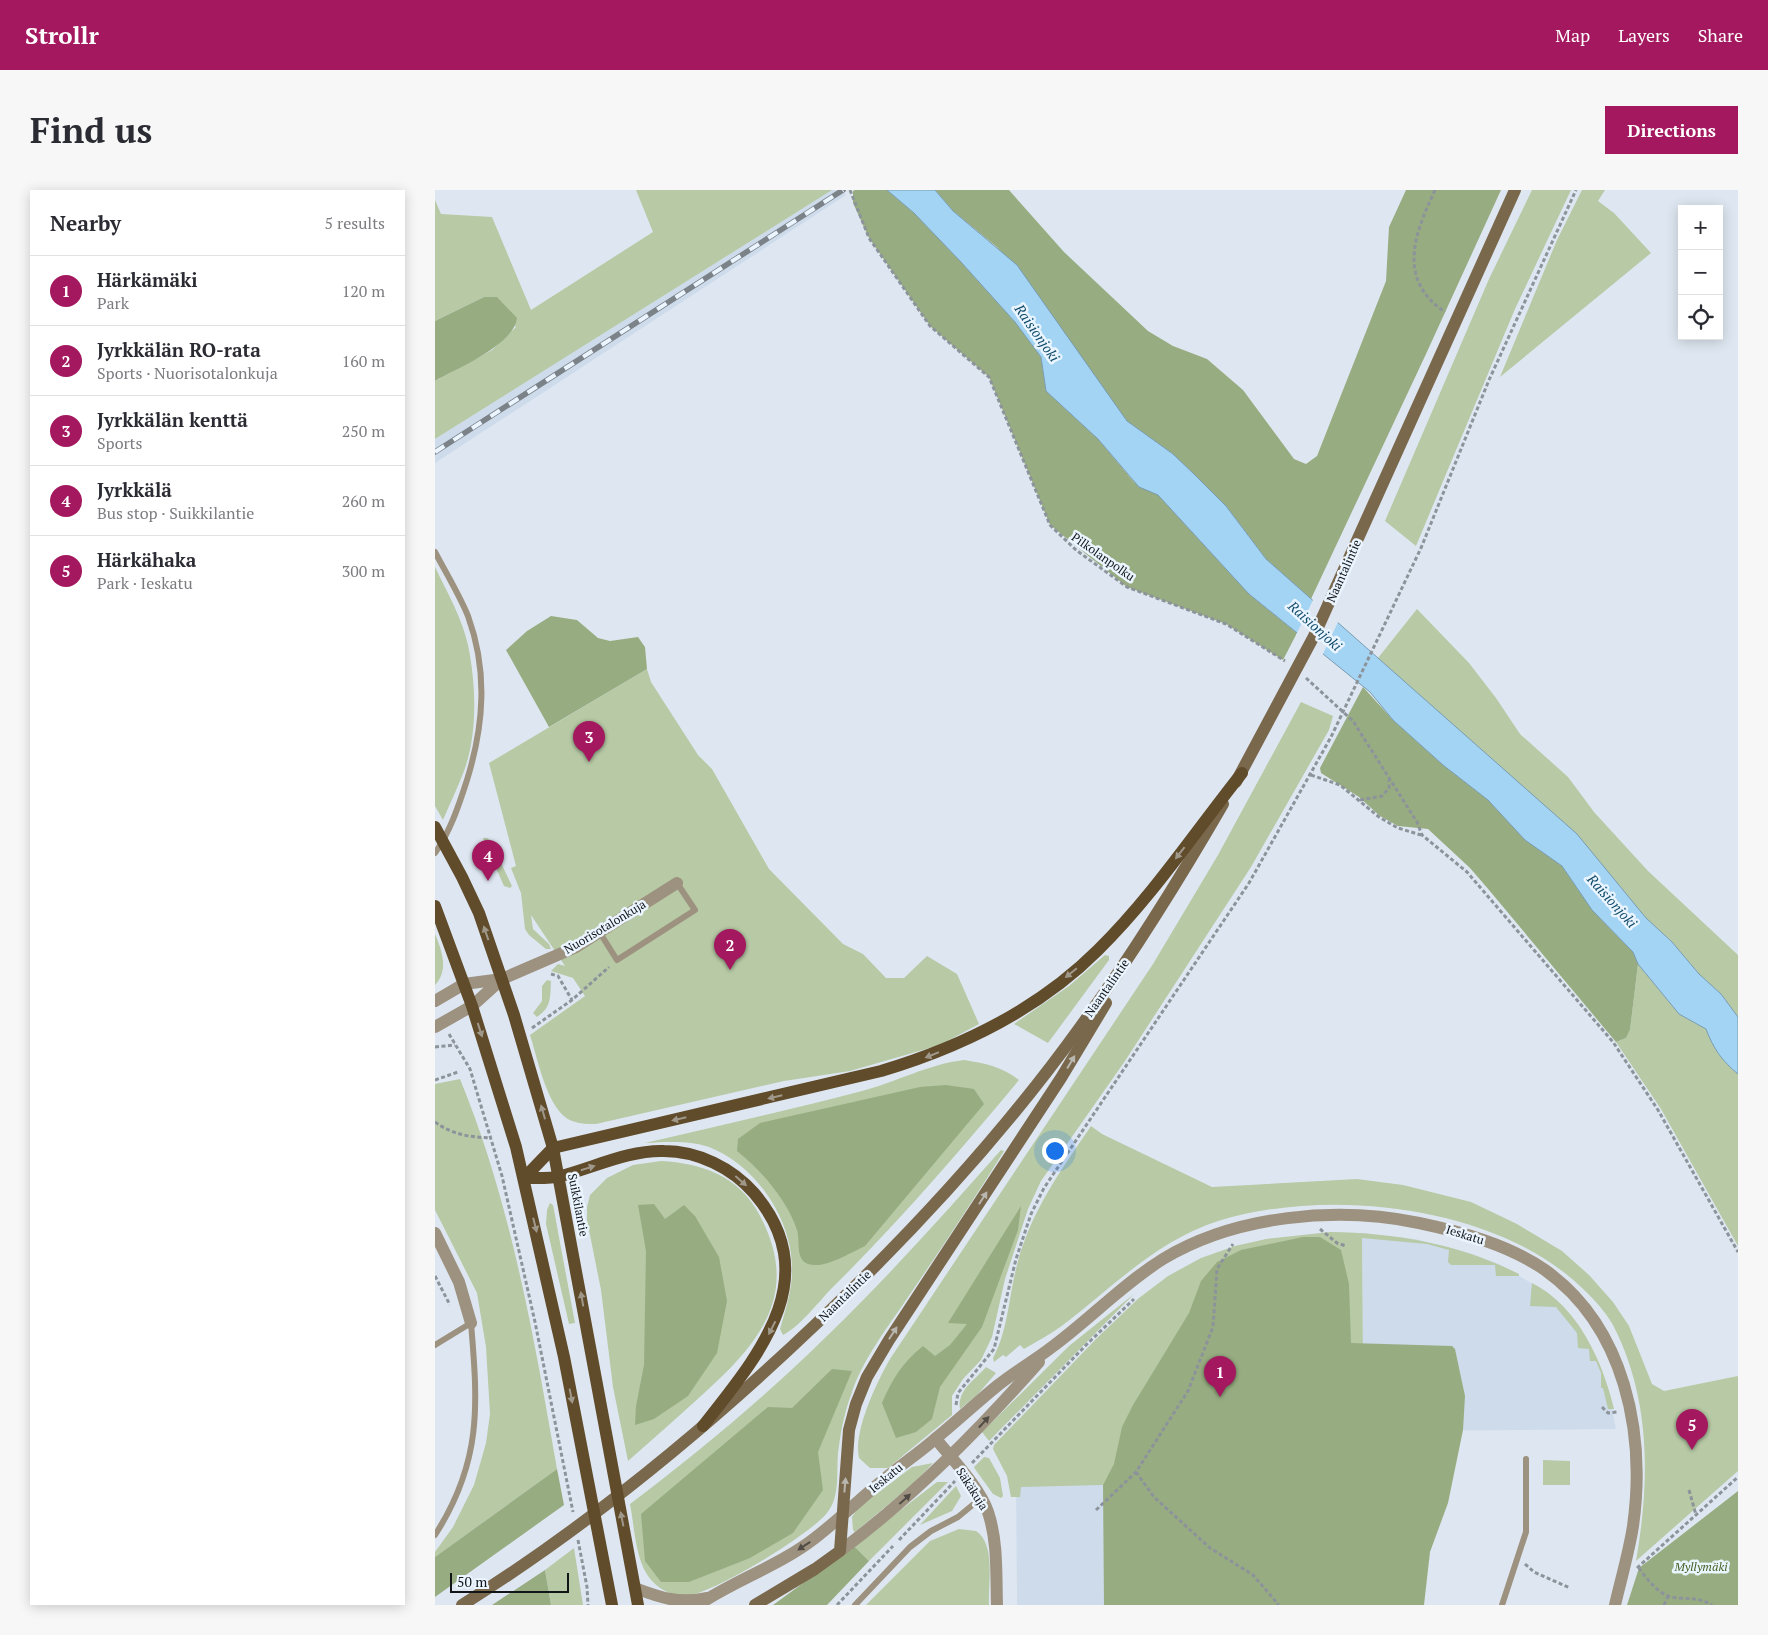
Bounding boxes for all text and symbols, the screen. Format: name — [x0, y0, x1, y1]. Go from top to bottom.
text: Strollr — [25, 19, 99, 51]
text: Map — [1555, 23, 1590, 47]
text: Layers — [1618, 23, 1670, 47]
text: Share — [1698, 23, 1743, 47]
button: Directions — [1605, 106, 1738, 154]
text: Find us — [30, 107, 152, 153]
map controls — [1678, 205, 1723, 340]
button: + — [1678, 205, 1723, 250]
text: Nearby — [50, 209, 121, 237]
text: 5 results — [325, 212, 385, 234]
button: − — [1678, 250, 1723, 295]
text: Härkämäki — [97, 267, 198, 292]
text: 1 — [61, 280, 71, 302]
text: 120 m — [342, 280, 385, 302]
text: Park — [97, 292, 129, 314]
button: locate — [1678, 295, 1723, 340]
water label: Raisionjoki — [1010, 299, 1064, 365]
text: Jyrkkälän RO-rata — [97, 337, 261, 362]
text: 2 — [61, 350, 71, 372]
text: 160 m — [342, 350, 385, 372]
text: Sports · Nuorisotalonkuja — [97, 362, 278, 384]
text: Jyrkkälän kenttä — [97, 407, 248, 432]
text: 3 — [61, 420, 71, 442]
text: 250 m — [342, 420, 385, 442]
text: Sports — [97, 432, 143, 454]
text: Jyrkkälä — [97, 477, 172, 502]
text: 4 — [61, 490, 71, 512]
text: 260 m — [342, 490, 385, 512]
text: Bus stop · Suikkilantie — [97, 502, 254, 524]
street label: Pilkolanpolku — [1069, 529, 1138, 584]
street label: Naantalintie — [1323, 537, 1364, 604]
text: Härkähaka — [97, 547, 196, 572]
text: 5 — [61, 560, 71, 582]
text: 300 m — [342, 560, 385, 582]
text: Park · Ieskatu — [97, 572, 193, 594]
water label: Raisionjoki — [1284, 596, 1346, 655]
pin: 3 — [573, 721, 605, 762]
pin: 4 — [472, 840, 504, 881]
one-way arrow — [1174, 846, 1185, 859]
water label: Raisionjoki — [1583, 869, 1642, 932]
street label: Nuorisotalonkuja — [561, 896, 648, 957]
one-way arrow — [482, 925, 490, 940]
pin: 2 — [714, 929, 746, 970]
street label: Naantalintie — [1081, 956, 1132, 1019]
one-way arrow — [1065, 967, 1078, 978]
one-way arrow — [476, 1023, 484, 1038]
one-way arrow — [925, 1051, 939, 1059]
one-way arrow — [1067, 1055, 1076, 1068]
one-way arrow — [767, 1093, 782, 1101]
one-way arrow — [539, 1105, 547, 1120]
one-way arrow — [672, 1115, 687, 1123]
your location — [1042, 1138, 1068, 1164]
one-way arrow — [581, 1163, 596, 1171]
street label: Suikkilantie — [565, 1172, 592, 1238]
one-way arrow — [735, 1175, 748, 1186]
one-way arrow — [978, 1191, 987, 1204]
one-way arrow — [531, 1218, 539, 1233]
street label: Ieskatu — [1444, 1222, 1486, 1247]
street label: Naantalintie — [815, 1267, 874, 1324]
one-way arrow — [577, 1291, 585, 1307]
one-way arrow — [768, 1320, 776, 1335]
one-way arrow — [888, 1327, 898, 1340]
pin: 1 — [1204, 1356, 1236, 1397]
one-way arrow — [568, 1388, 576, 1404]
pin: 5 — [1676, 1409, 1708, 1450]
one-way arrow — [979, 1416, 990, 1429]
street label: Ieskatu — [866, 1459, 906, 1496]
street label: Säkäkuja — [953, 1465, 992, 1513]
one-way arrow — [841, 1477, 849, 1493]
one-way arrow — [899, 1494, 912, 1505]
one-way arrow — [618, 1511, 626, 1527]
one-way arrow — [797, 1541, 810, 1551]
park label: Myllymäki — [1674, 1559, 1728, 1574]
scale bar — [450, 1570, 569, 1593]
text: 50 m — [457, 1572, 487, 1591]

